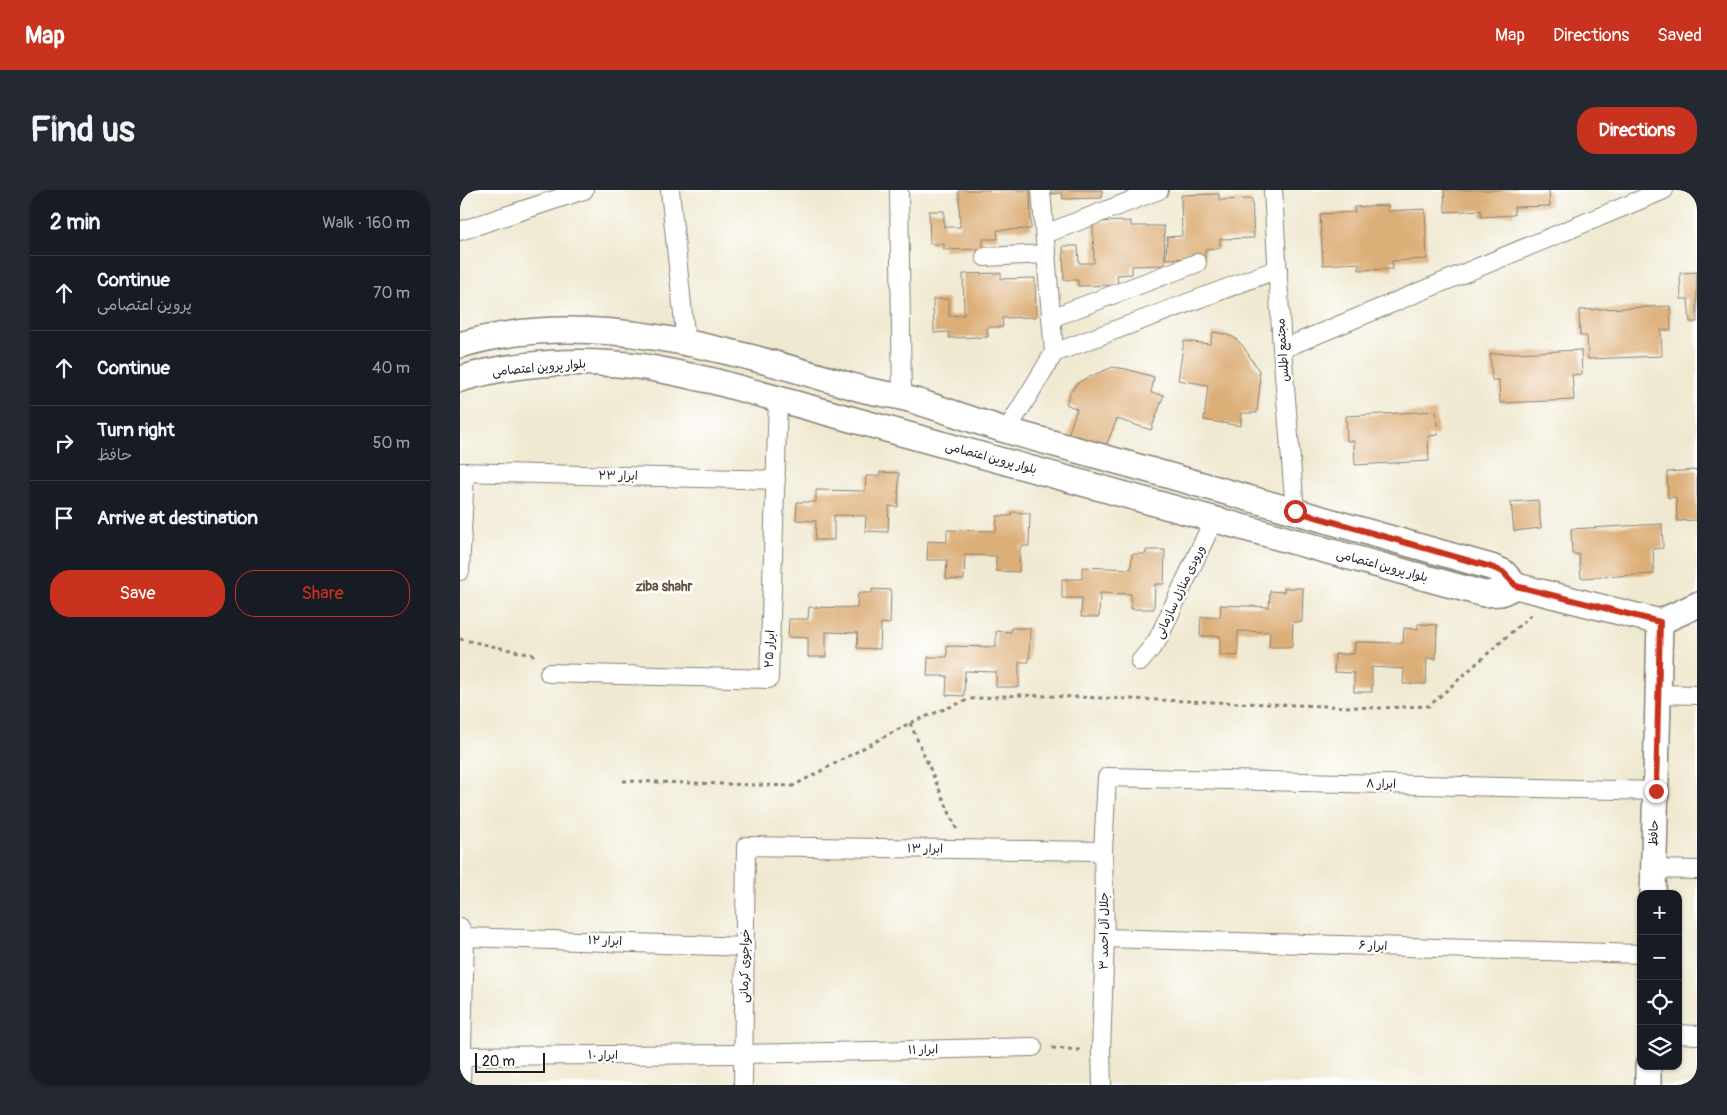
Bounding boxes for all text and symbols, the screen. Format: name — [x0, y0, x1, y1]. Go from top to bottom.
text: Map — [25, 21, 65, 50]
text: Map — [1495, 24, 1525, 47]
text: Directions — [1553, 24, 1629, 47]
text: Saved — [1657, 24, 1702, 47]
button: Directions — [1577, 107, 1697, 154]
text: Find us — [30, 108, 135, 152]
text: 2 min — [50, 209, 100, 236]
text: Walk · 160 m — [322, 213, 410, 233]
text: Continue — [97, 268, 170, 292]
icon: ahead — [50, 279, 78, 307]
text: 70 m — [373, 283, 410, 303]
text: پروین اعتصامی — [97, 295, 192, 315]
street label: مجتمع اطلس — [1273, 318, 1294, 382]
icon: ahead — [50, 354, 78, 382]
text: Continue — [97, 356, 170, 380]
street label: بلوار پروین اعتصامی — [491, 356, 587, 380]
text: 40 m — [372, 358, 410, 378]
text: Turn right — [97, 418, 175, 442]
icon: right — [50, 429, 78, 457]
text: 50 m — [373, 433, 410, 453]
street label: بلوار پروین اعتصامی — [944, 439, 1038, 477]
text: حافظ — [97, 445, 132, 465]
street label: ابرار ۲۳ — [598, 468, 638, 484]
route start — [1284, 500, 1307, 523]
icon: arrive — [50, 504, 78, 532]
text: Arrive at destination — [97, 506, 258, 530]
street label: ورودی منازل سازمانی — [1152, 543, 1208, 641]
street label: بلوار پروین اعتصامی — [1335, 547, 1429, 585]
button: Save — [50, 570, 225, 617]
button: Share — [235, 570, 410, 617]
district label: ziba shahr — [635, 578, 694, 595]
street label: ابرار ۲۵ — [762, 630, 778, 668]
street label: ابرار ۸ — [1366, 776, 1396, 792]
route end — [1645, 780, 1668, 803]
street label: حافظ — [1646, 820, 1662, 846]
street label: ابرار ۱۳ — [907, 841, 943, 857]
map controls — [1637, 890, 1682, 1070]
button: + — [1637, 890, 1682, 935]
street label: جلال آل احمد ۳ — [1097, 892, 1112, 970]
street label: خواجوی کرمانی — [737, 929, 753, 1003]
street label: ابرار ۱۲ — [588, 933, 622, 949]
button: − — [1637, 935, 1682, 980]
street label: ابرار ۶ — [1358, 938, 1388, 954]
button: locate — [1637, 980, 1682, 1025]
button: layers — [1637, 1025, 1682, 1070]
street label: ابرار ۱۱ — [908, 1042, 938, 1058]
street label: ابرار ۱۰ — [588, 1048, 618, 1063]
scale bar — [475, 1050, 545, 1073]
text: 20 m — [482, 1053, 515, 1070]

